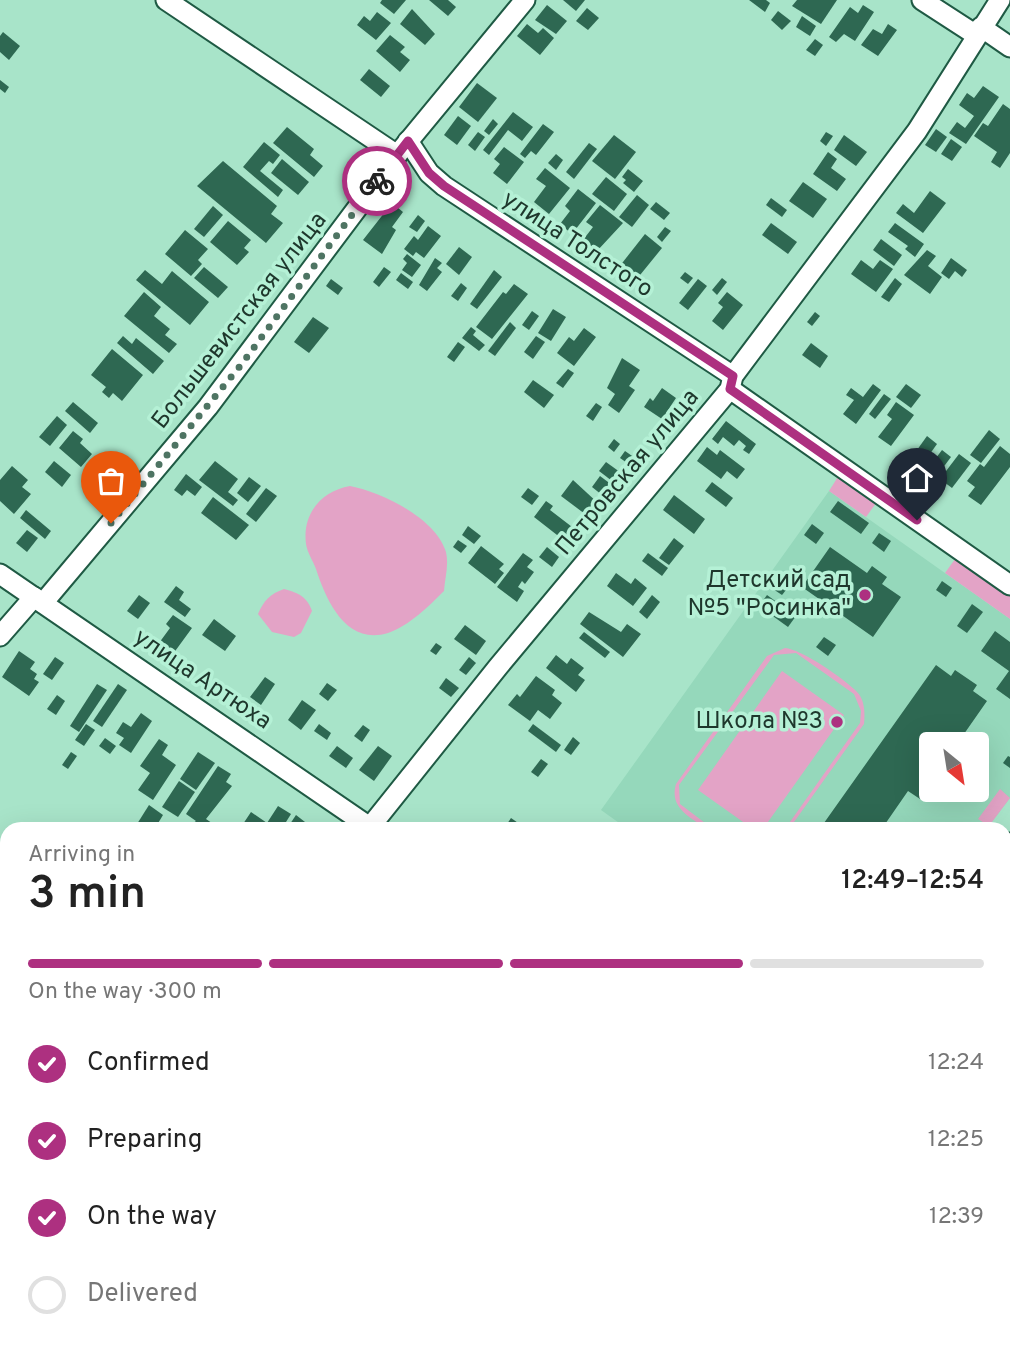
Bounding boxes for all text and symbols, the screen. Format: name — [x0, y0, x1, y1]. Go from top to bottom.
courier — [342, 146, 412, 216]
icon: bike — [358, 162, 396, 200]
street label: улица Толстого — [496, 185, 658, 305]
street label: Большевистская улица — [146, 207, 334, 435]
street label: Петровская улица — [550, 384, 706, 562]
pin — [887, 448, 947, 520]
pin — [81, 451, 141, 523]
icon: home — [898, 459, 936, 497]
icon: bag — [92, 462, 130, 500]
place label: Детский сад №5 "Росинка" — [687, 566, 851, 624]
marker: Детский сад №5 "Росинка" — [857, 587, 873, 603]
street label: улица Артюха — [127, 623, 277, 737]
place label: Школа №3 — [695, 707, 823, 737]
marker: Школа №3 — [829, 714, 845, 730]
north arrow — [919, 732, 989, 802]
map controls — [919, 732, 989, 802]
text: Arriving in — [28, 841, 135, 870]
text: 12:49–12:54 — [841, 865, 984, 898]
text: 3 min — [28, 866, 146, 925]
text: On the way · 300 m — [28, 978, 222, 1007]
icon: check — [28, 1045, 66, 1083]
text: Confirmed — [87, 1047, 210, 1080]
text: 12:24 — [928, 1049, 984, 1078]
icon: check — [28, 1122, 66, 1160]
text: Preparing — [87, 1124, 202, 1157]
text: 12:25 — [928, 1126, 984, 1155]
icon: check — [28, 1199, 66, 1237]
text: On the way — [87, 1201, 217, 1234]
text: 12:39 — [929, 1203, 984, 1232]
text: Delivered — [87, 1278, 198, 1311]

